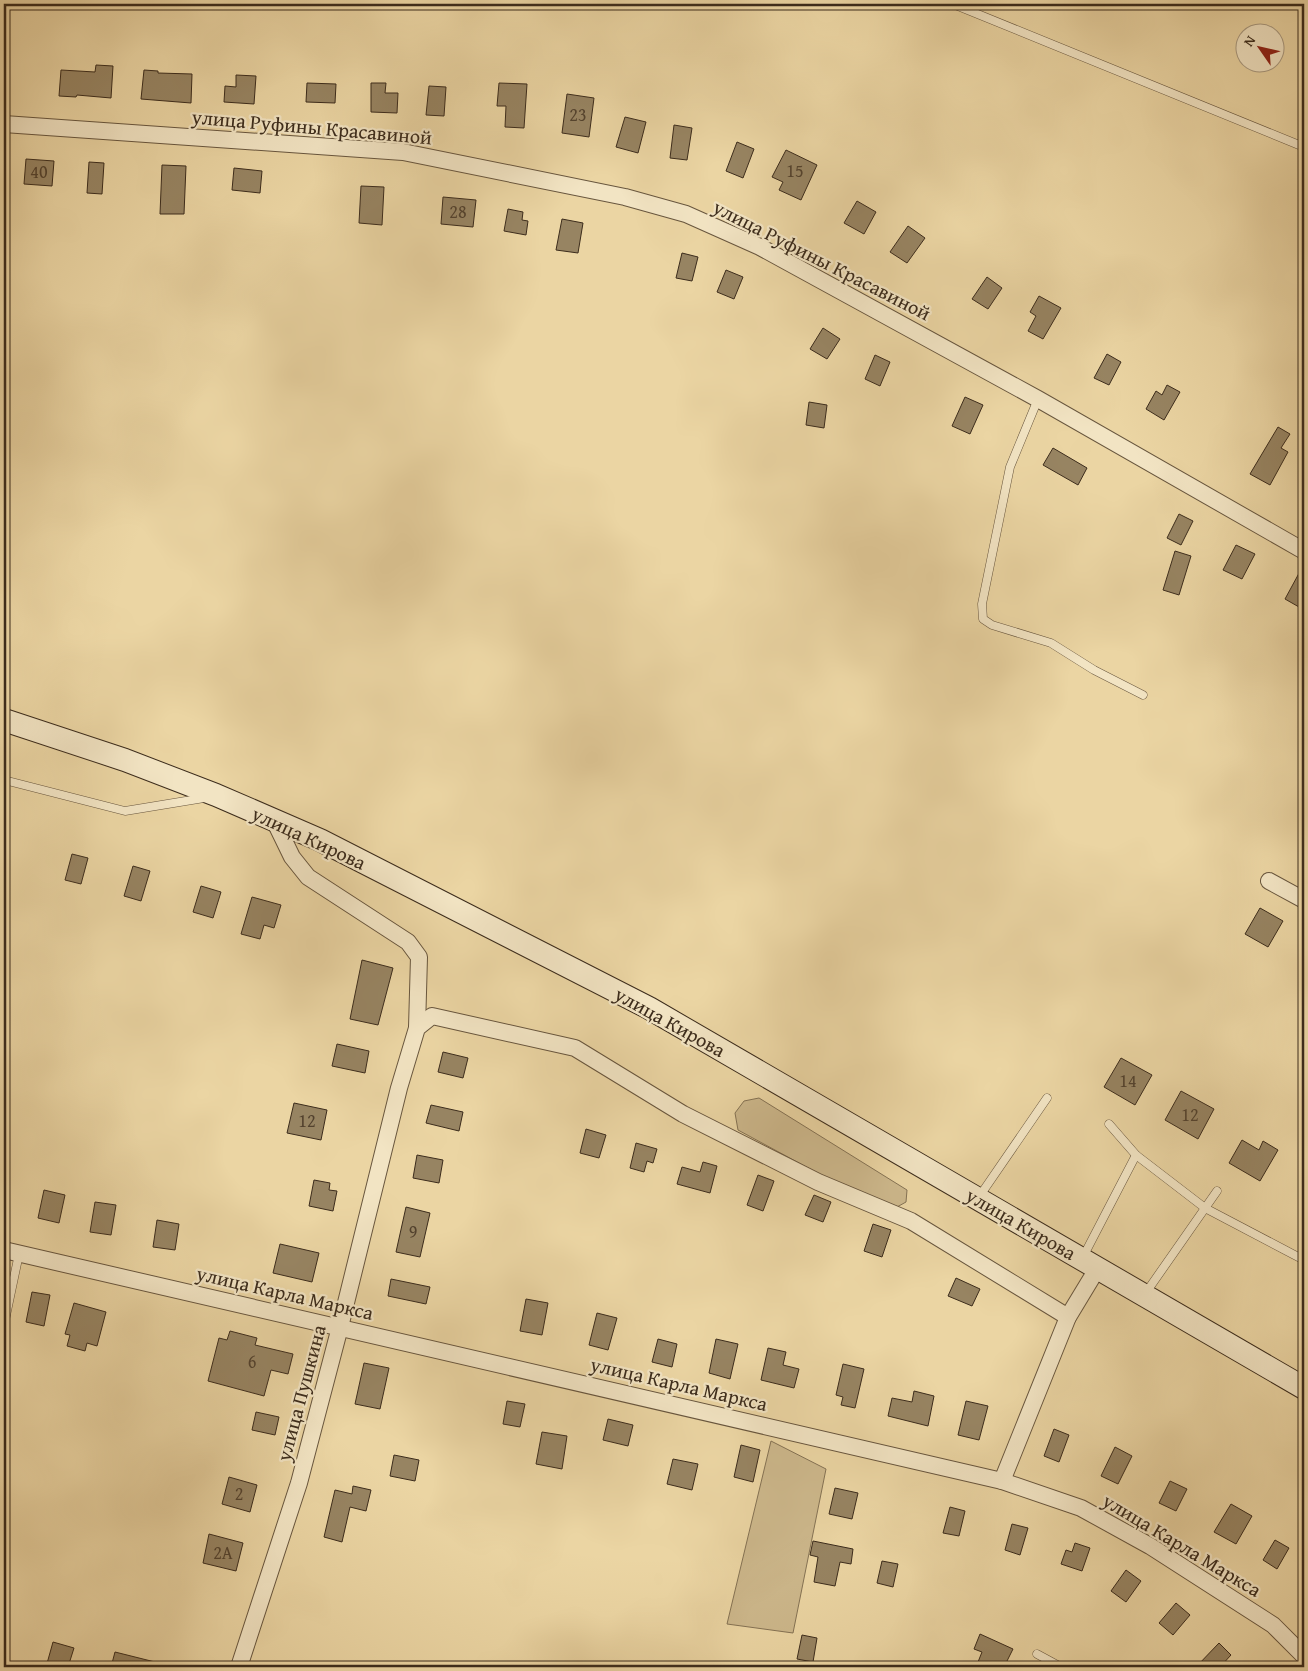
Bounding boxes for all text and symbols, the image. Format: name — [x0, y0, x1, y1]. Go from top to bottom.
north arrow — [1236, 22, 1286, 72]
text: N — [1238, 31, 1260, 50]
street label: улица Руфины Красавиной — [190, 101, 433, 151]
house number: 23 — [569, 101, 587, 128]
house number: 15 — [786, 157, 804, 184]
house number: 40 — [30, 158, 48, 185]
street label: улица Руфины Красавиной — [707, 191, 936, 327]
house number: 28 — [449, 198, 467, 225]
street label: улица Кирова — [247, 798, 371, 877]
street label: улица Кирова — [609, 979, 731, 1064]
house number: 14 — [1119, 1067, 1137, 1094]
house number: 12 — [1181, 1101, 1199, 1128]
house number: 12 — [298, 1107, 316, 1134]
street label: улица Кирова — [960, 1180, 1082, 1267]
house number: 9 — [409, 1218, 417, 1245]
street label: улица Карла Маркса — [193, 1258, 377, 1327]
street label: улица Пушкина — [268, 1321, 333, 1465]
house number: 6 — [248, 1348, 256, 1375]
street label: улица Карла Маркса — [587, 1349, 771, 1418]
house number: 2 — [235, 1480, 243, 1507]
street label: улица Карла Маркса — [1096, 1485, 1268, 1604]
house number: 2А — [213, 1539, 233, 1566]

